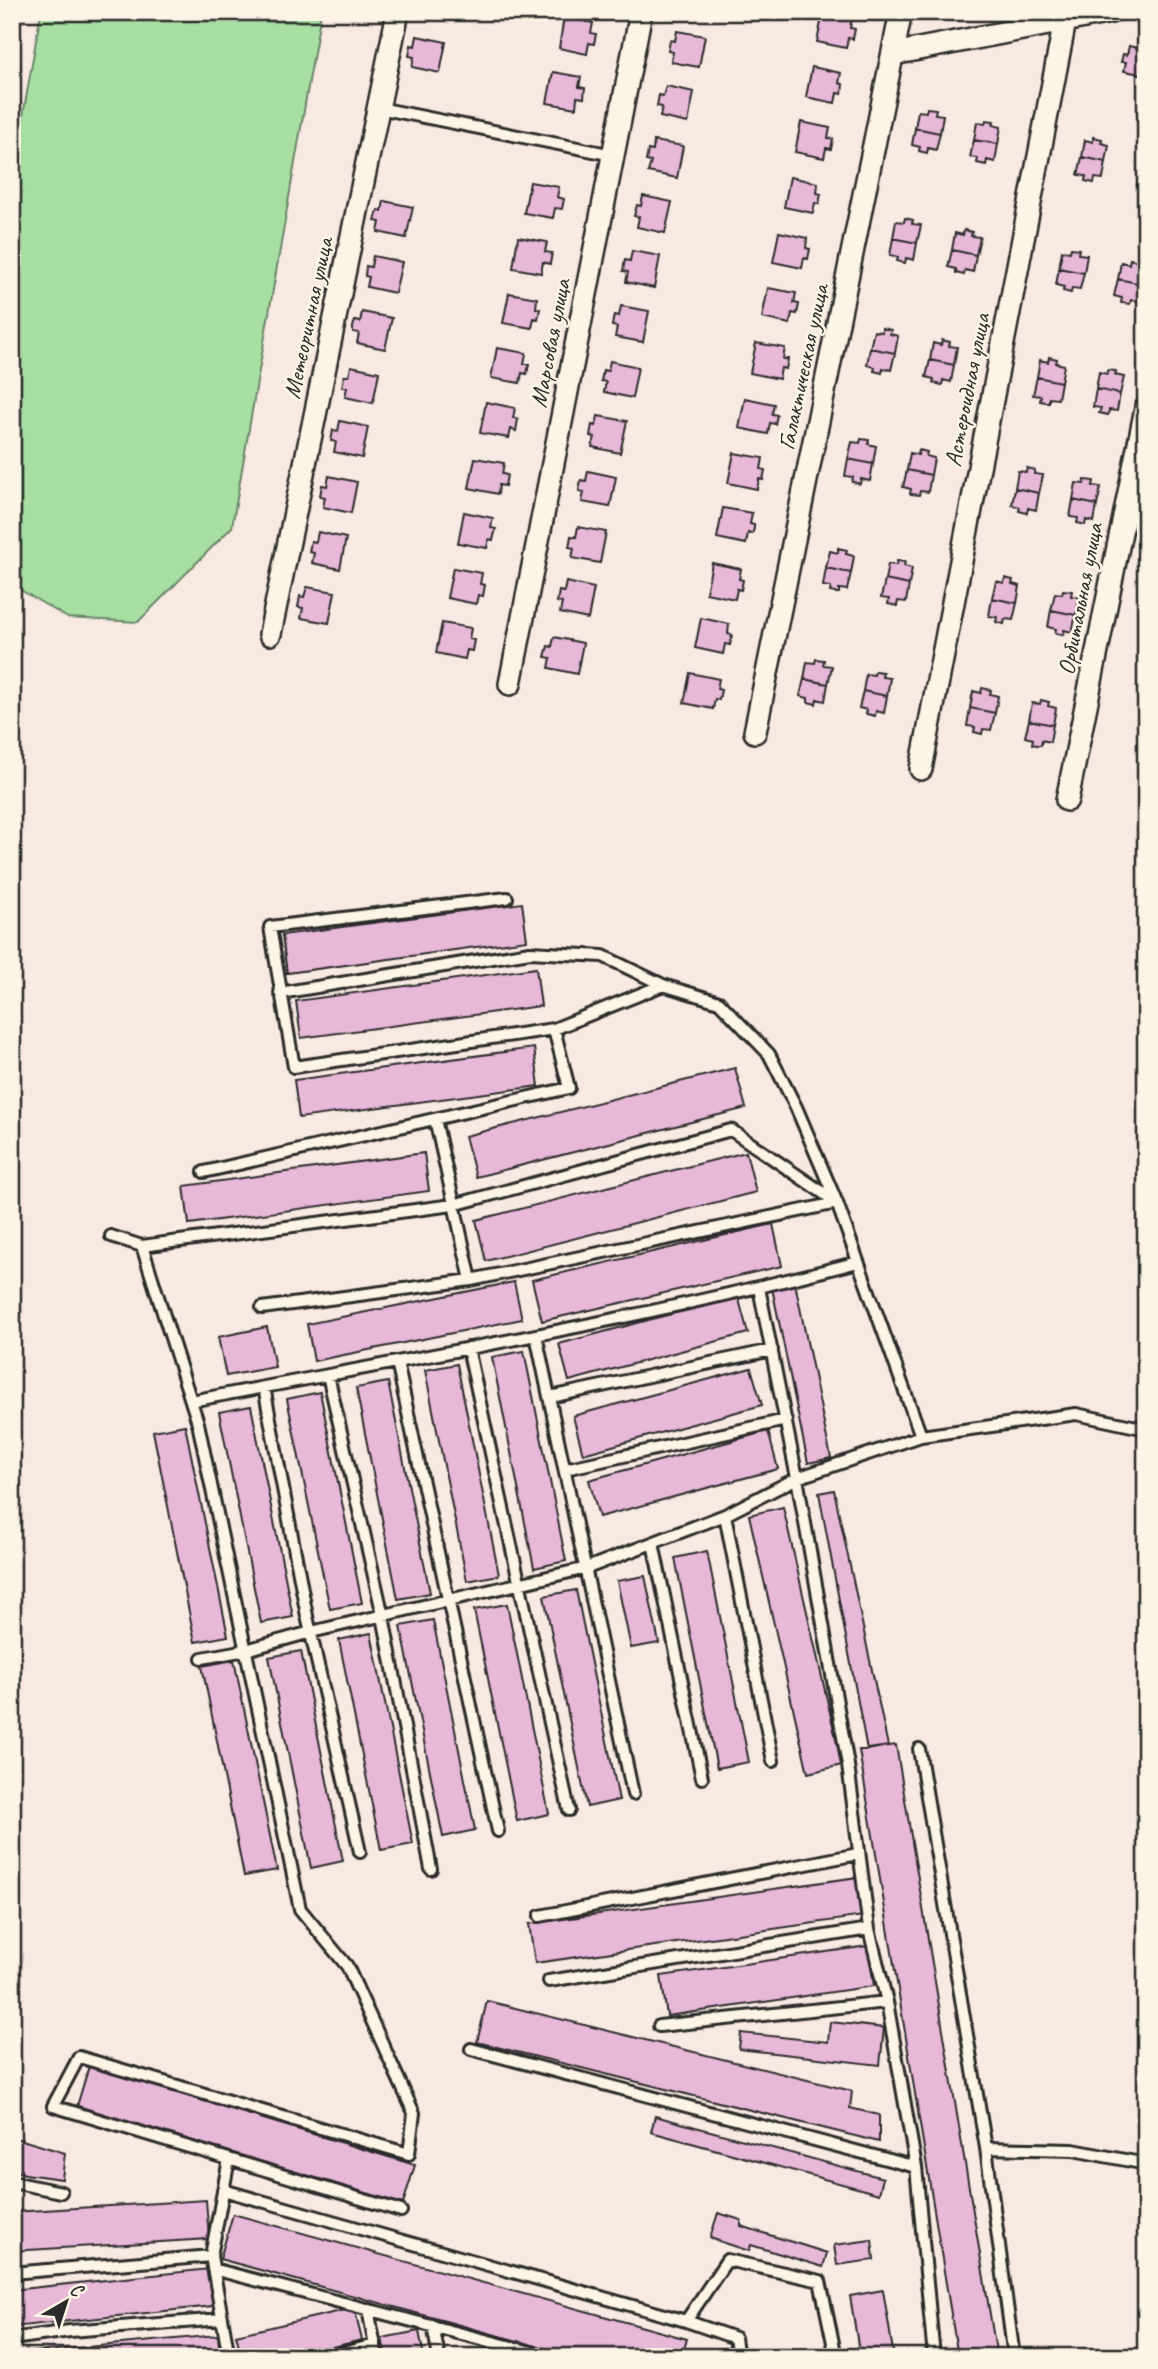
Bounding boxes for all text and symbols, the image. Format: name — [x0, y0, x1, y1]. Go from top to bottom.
street label: Метеоритная улица — [276, 233, 340, 401]
street label: Марсовая улица — [523, 275, 577, 410]
street label: Галактическая улица — [771, 279, 836, 453]
street label: Астероидная улица — [937, 310, 997, 469]
street label: Орбитальная улица — [1051, 519, 1110, 677]
north arrow — [32, 2268, 102, 2338]
text: С — [65, 2277, 89, 2304]

